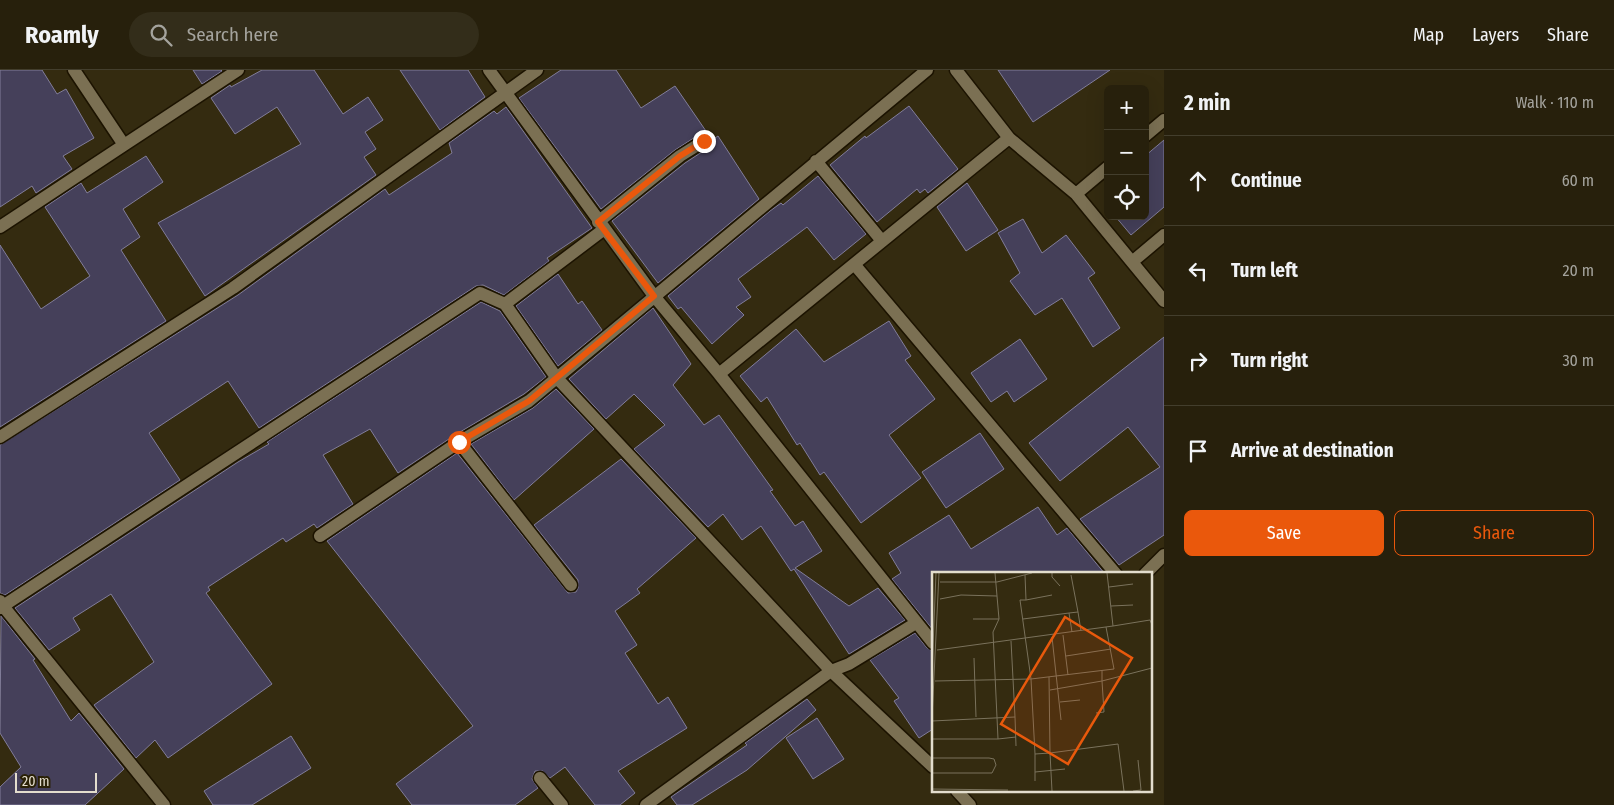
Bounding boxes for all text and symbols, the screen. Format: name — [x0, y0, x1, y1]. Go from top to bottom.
search box — [129, 12, 479, 57]
text: Roamly — [25, 21, 99, 49]
icon: search — [147, 21, 175, 49]
text: Search here — [187, 23, 278, 46]
text: Map — [1413, 24, 1444, 46]
text: Layers — [1472, 24, 1519, 46]
text: Share — [1547, 24, 1589, 46]
map controls — [1104, 85, 1149, 220]
button: + — [1104, 85, 1149, 130]
text: 2 min — [1184, 90, 1231, 116]
text: Walk · 110 m — [1516, 93, 1594, 112]
route end — [693, 130, 716, 153]
button: − — [1104, 130, 1149, 175]
icon: ahead — [1184, 167, 1212, 195]
text: Continue — [1231, 169, 1302, 192]
text: 60 m — [1562, 171, 1594, 190]
button: locate — [1104, 175, 1149, 220]
icon: left — [1184, 257, 1212, 285]
text: Turn left — [1231, 259, 1298, 282]
text: 20 m — [1563, 261, 1594, 280]
icon: right — [1184, 347, 1212, 375]
text: Turn right — [1231, 349, 1308, 372]
text: 30 m — [1562, 351, 1594, 370]
route start — [448, 431, 471, 454]
icon: arrive — [1184, 437, 1212, 465]
text: Arrive at destination — [1231, 439, 1394, 462]
button: Save — [1184, 510, 1384, 556]
button: Share — [1394, 510, 1594, 556]
inset map — [932, 572, 1152, 792]
scale bar — [15, 770, 98, 793]
text: 20 m — [22, 773, 50, 790]

